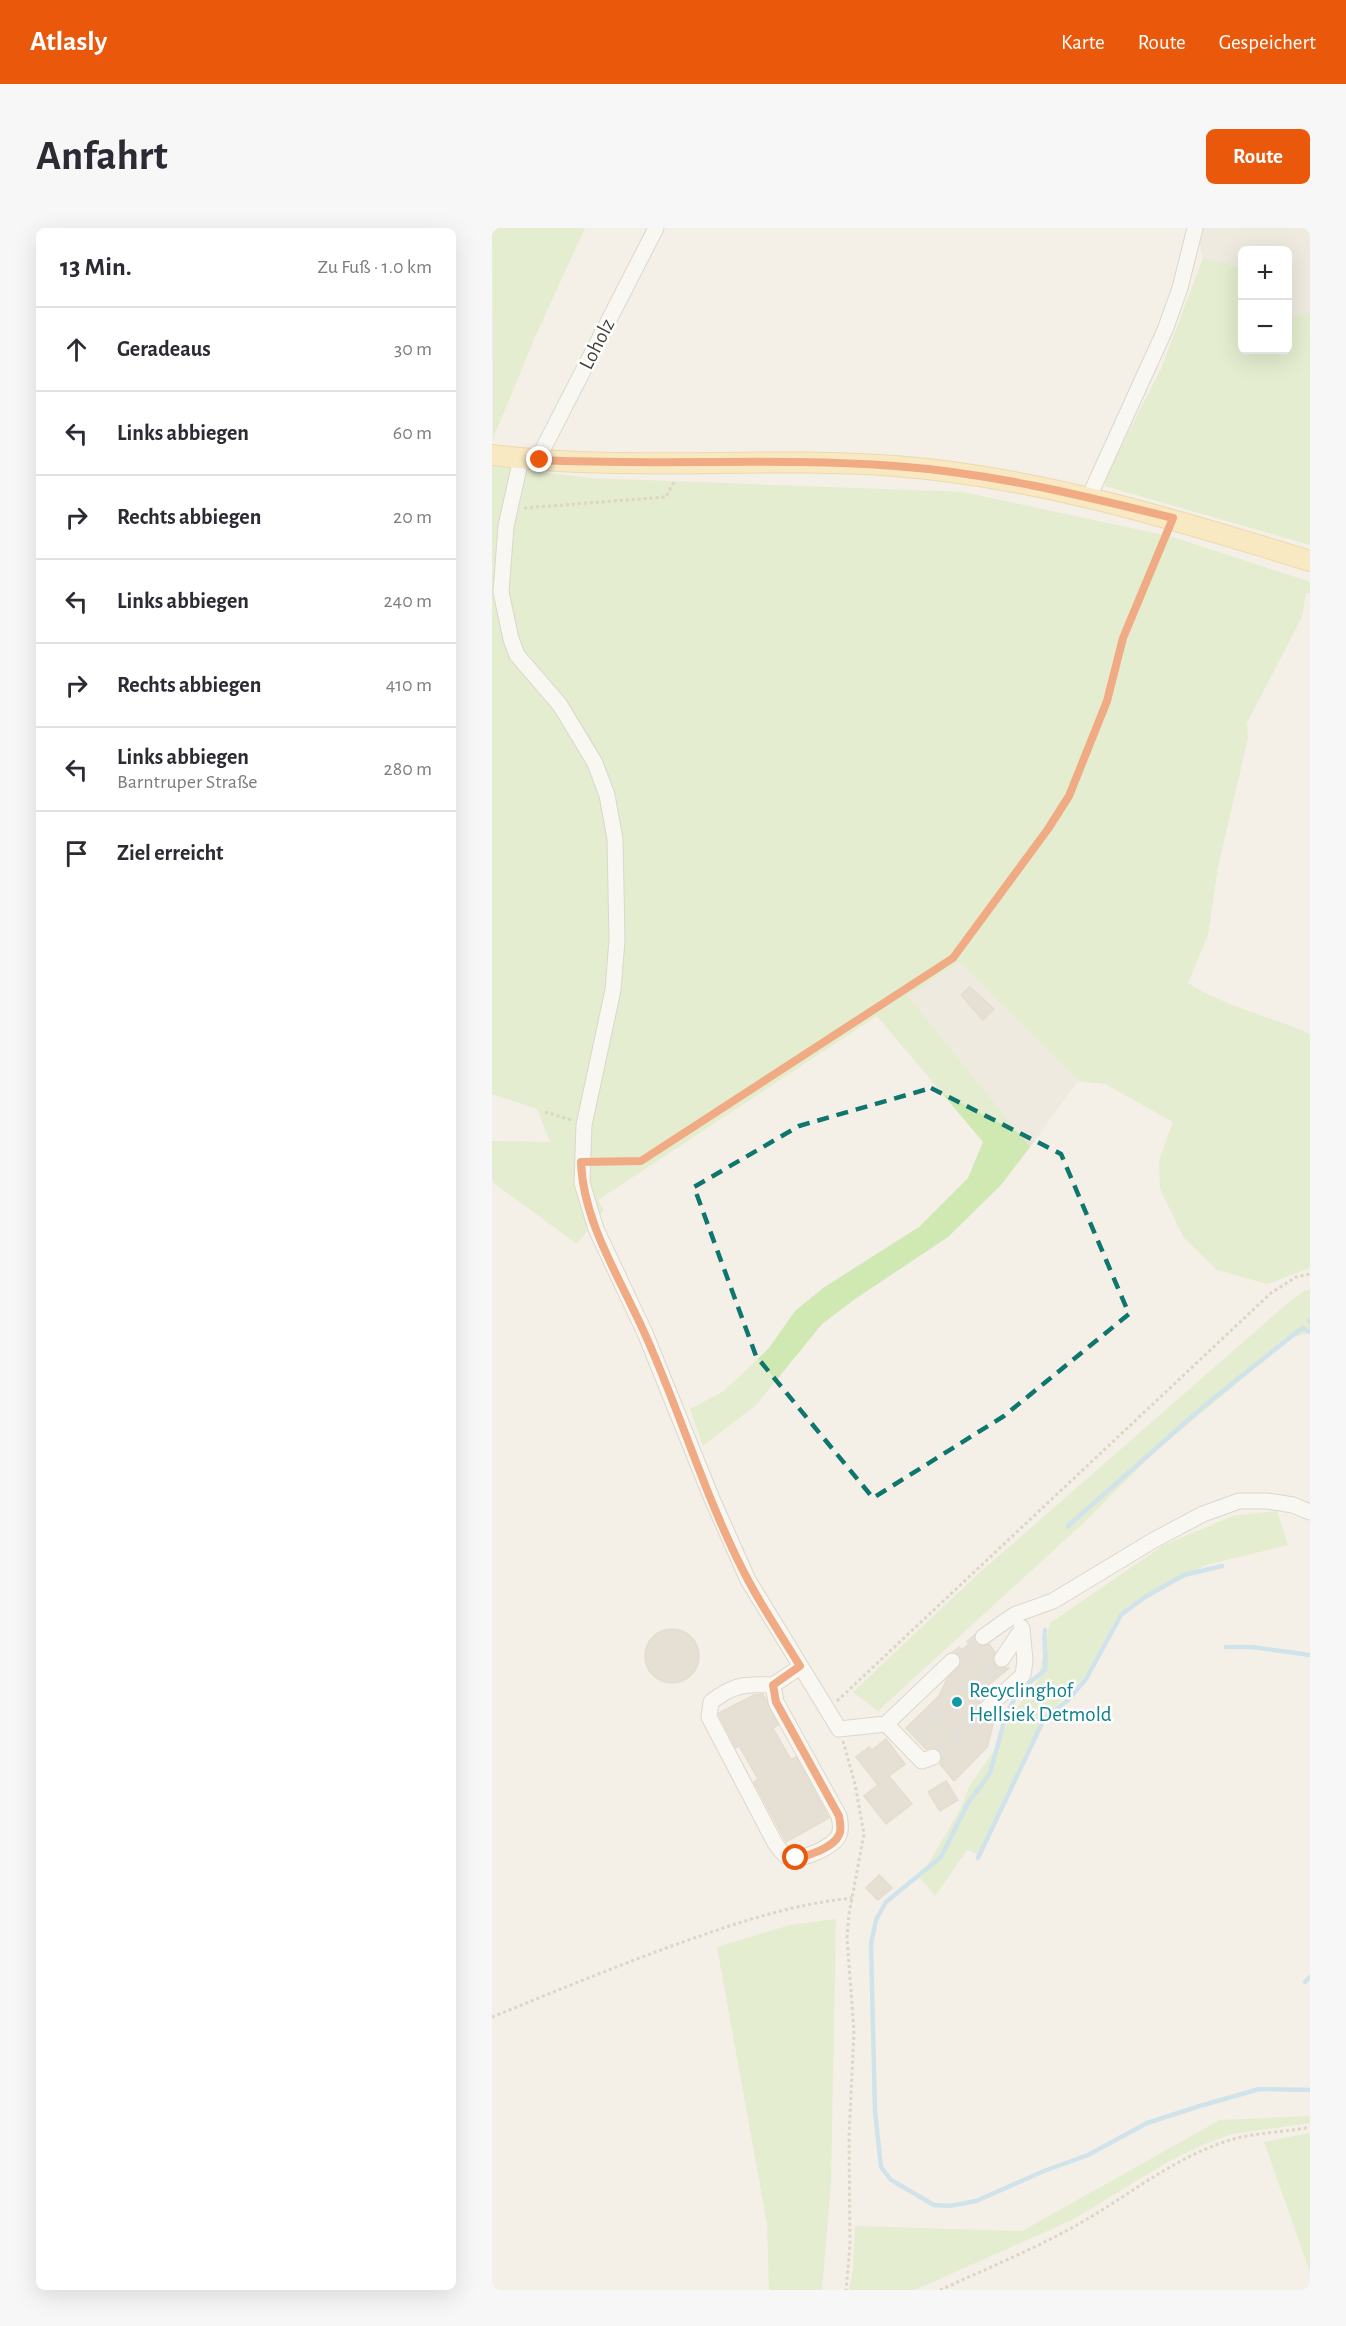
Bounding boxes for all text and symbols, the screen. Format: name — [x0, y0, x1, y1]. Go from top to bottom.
text: Atlasly — [30, 28, 107, 56]
text: Karte — [1061, 32, 1105, 53]
text: Route — [1138, 32, 1186, 53]
text: Gespeichert — [1219, 32, 1316, 53]
button: Route — [1206, 129, 1310, 184]
text: Anfahrt — [36, 135, 168, 177]
map controls — [1238, 246, 1292, 354]
button: + — [1238, 246, 1292, 300]
text: 13 Min. — [60, 254, 132, 280]
text: Zu Fuß · 1.0 km — [318, 257, 432, 277]
button: − — [1238, 300, 1292, 354]
street label: Loholz — [575, 315, 619, 373]
icon: ahead — [60, 333, 93, 366]
text: Geradeaus — [117, 338, 211, 360]
text: 30 m — [394, 339, 432, 359]
icon: left — [60, 417, 93, 450]
text: Links abbiegen — [117, 422, 249, 444]
text: 60 m — [393, 423, 432, 443]
route end — [526, 446, 552, 472]
icon: right — [60, 501, 93, 534]
text: Rechts abbiegen — [117, 506, 261, 528]
text: 20 m — [393, 507, 432, 527]
icon: left — [60, 585, 93, 618]
text: Links abbiegen — [117, 590, 249, 612]
text: 240 m — [383, 591, 432, 611]
icon: right — [60, 669, 93, 702]
text: Rechts abbiegen — [117, 674, 261, 696]
text: 410 m — [386, 675, 432, 695]
text: Links abbiegen — [117, 746, 249, 768]
icon: left — [60, 753, 93, 786]
text: 280 m — [384, 759, 432, 779]
text: Barntruper Straße — [117, 772, 257, 792]
icon: arrive — [60, 837, 93, 870]
text: Ziel erreicht — [117, 842, 224, 864]
place label: Recyclinghof Hellsiek Detmold — [969, 1680, 1112, 1725]
marker: Recyclinghof Hellsiek Detmold — [950, 1695, 964, 1709]
route start — [782, 1844, 808, 1870]

